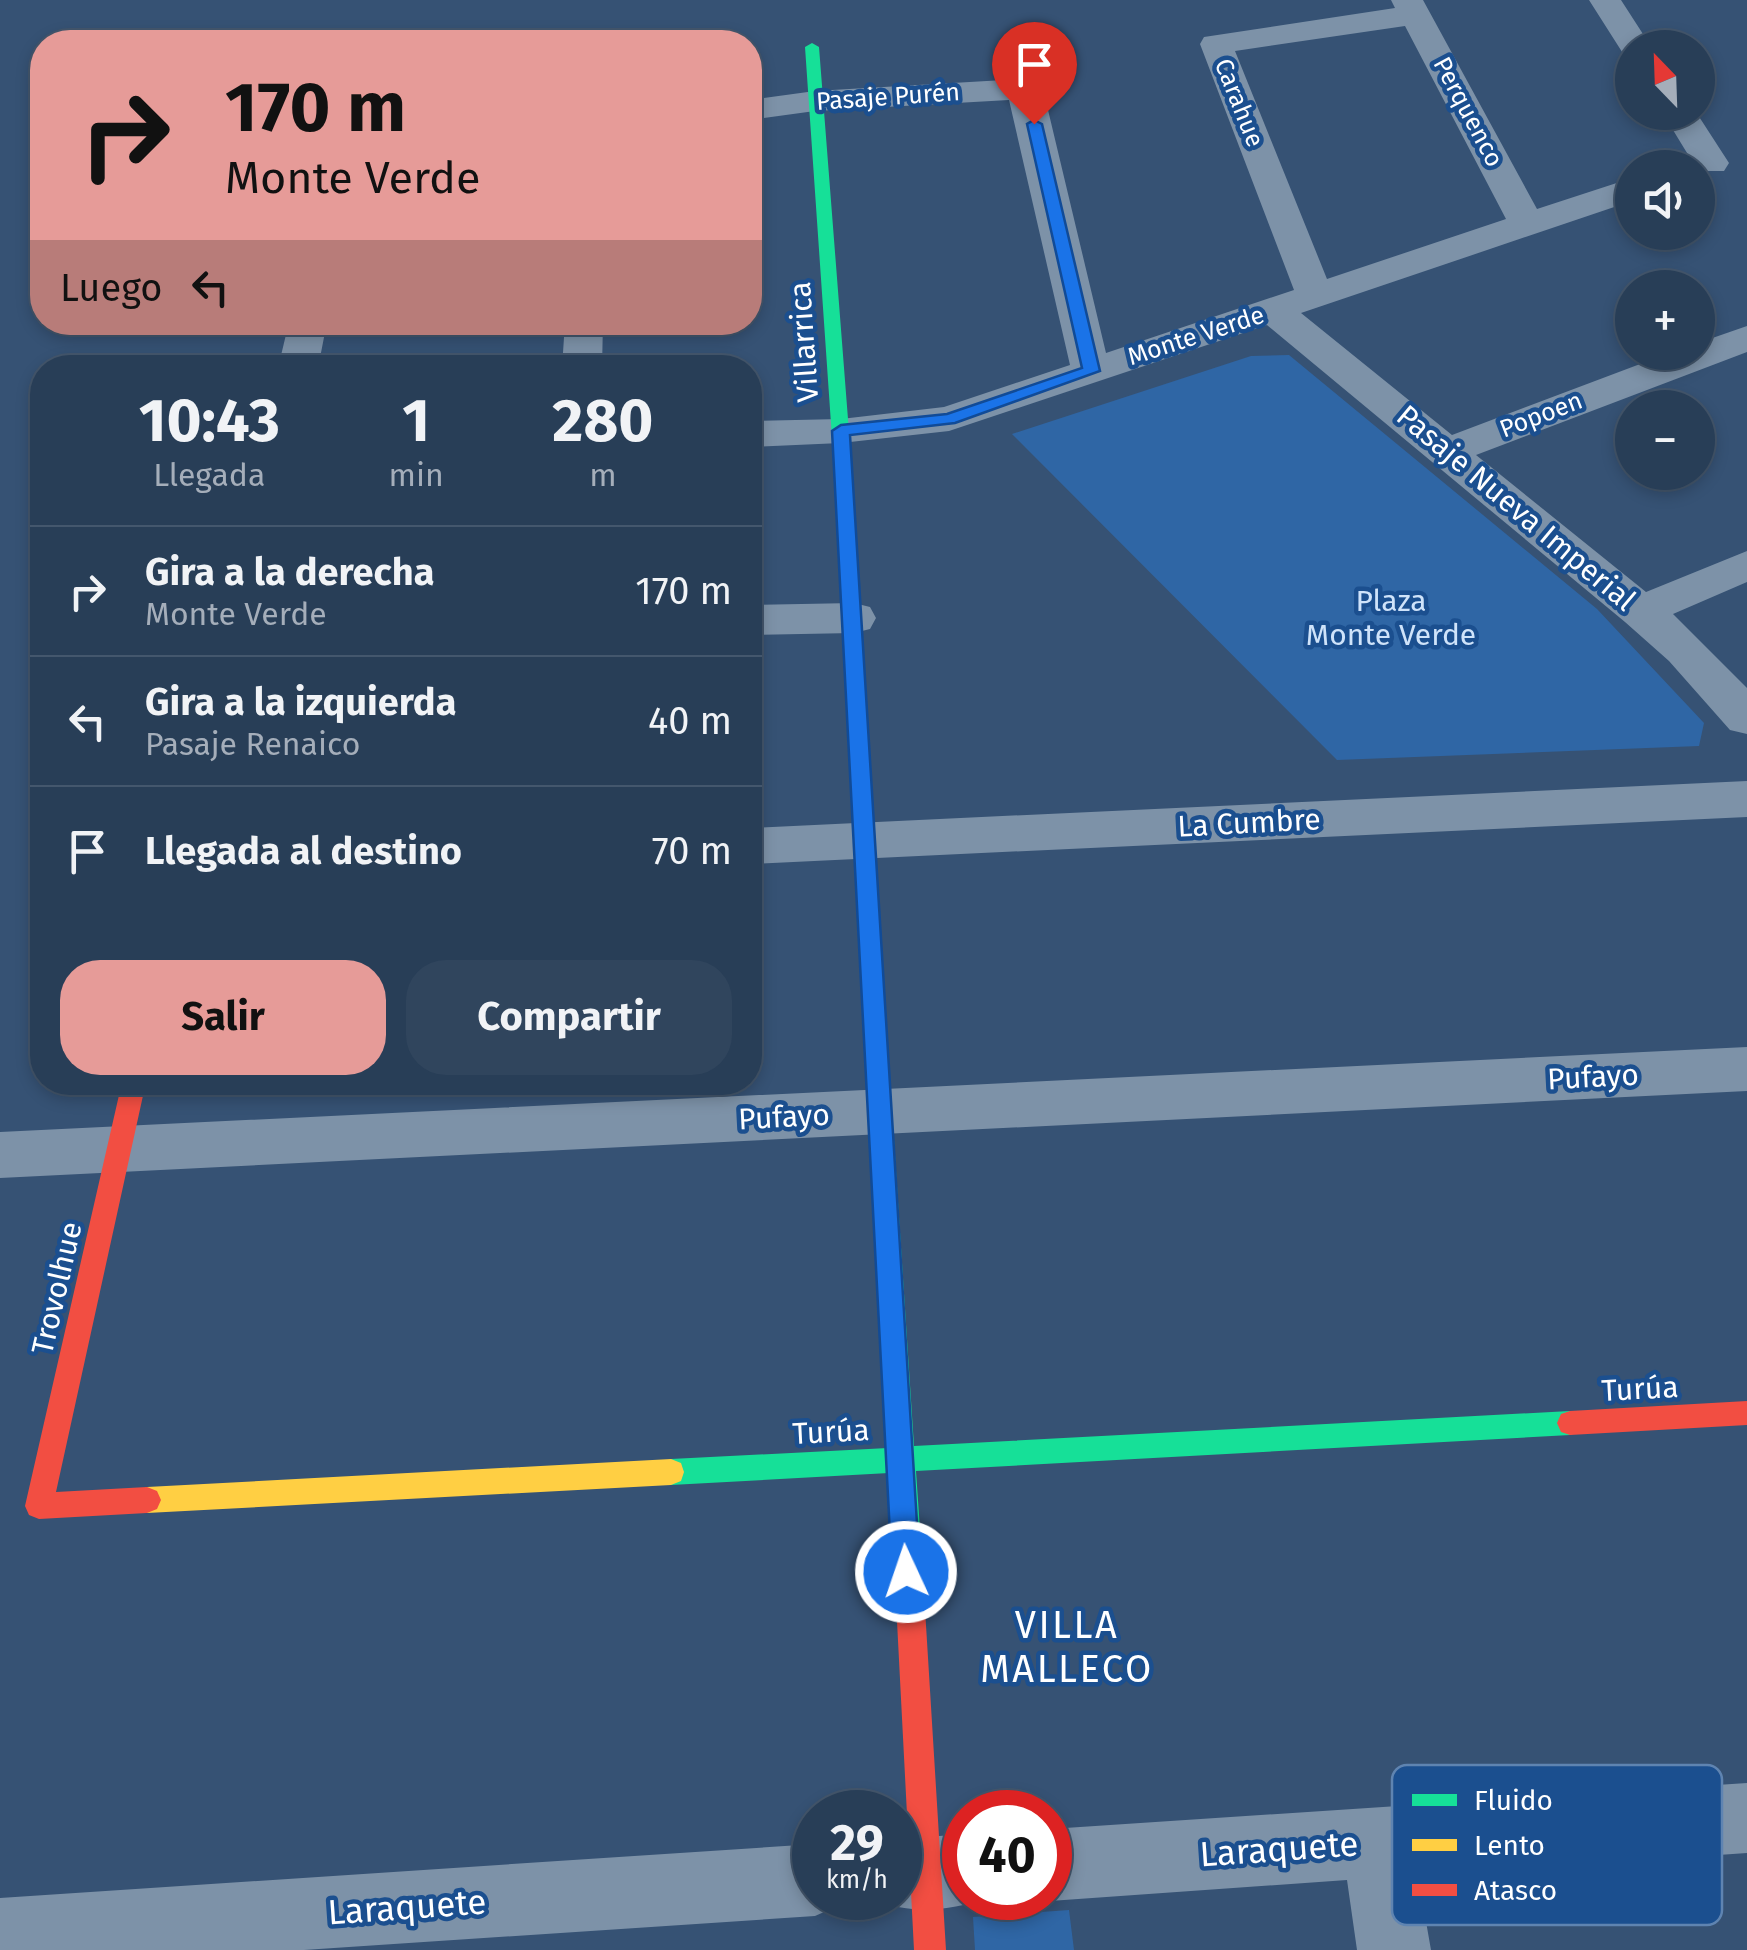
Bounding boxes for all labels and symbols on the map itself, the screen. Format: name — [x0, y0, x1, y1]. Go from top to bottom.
pin — [992, 22, 1077, 125]
north arrow — [1615, 30, 1715, 130]
street label: Perquenco — [1427, 52, 1509, 172]
street label: Carahue — [1208, 54, 1270, 152]
street label: Pasaje Purén — [815, 77, 961, 117]
street label: Villarrica — [782, 280, 826, 404]
street label: Monte Verde — [1124, 300, 1268, 372]
street label: Popoen — [1495, 386, 1587, 444]
street label: Pasaje Nueva Imperial — [1389, 398, 1643, 619]
park label: Plaza Monte Verde — [1306, 583, 1476, 653]
street label: La Cumbre — [1177, 801, 1321, 845]
street label: Pufayo — [1546, 1057, 1640, 1097]
street label: Pufayo — [737, 1097, 831, 1137]
street label: Trovolhue — [24, 1218, 90, 1358]
street label: Turúa — [1601, 1369, 1679, 1409]
street label: Turúa — [792, 1412, 870, 1452]
position arrow — [854, 1520, 958, 1624]
district label: VILLA MALLECO — [980, 1602, 1154, 1692]
legend — [1392, 1765, 1722, 1925]
text: Fluido — [1474, 1784, 1553, 1817]
speed limit sign: 40 — [942, 1790, 1072, 1920]
street label: Laraquete — [1198, 1823, 1360, 1875]
text: Lento — [1474, 1829, 1545, 1862]
text: Atasco — [1474, 1874, 1557, 1907]
street label: Laraquete — [326, 1881, 488, 1933]

